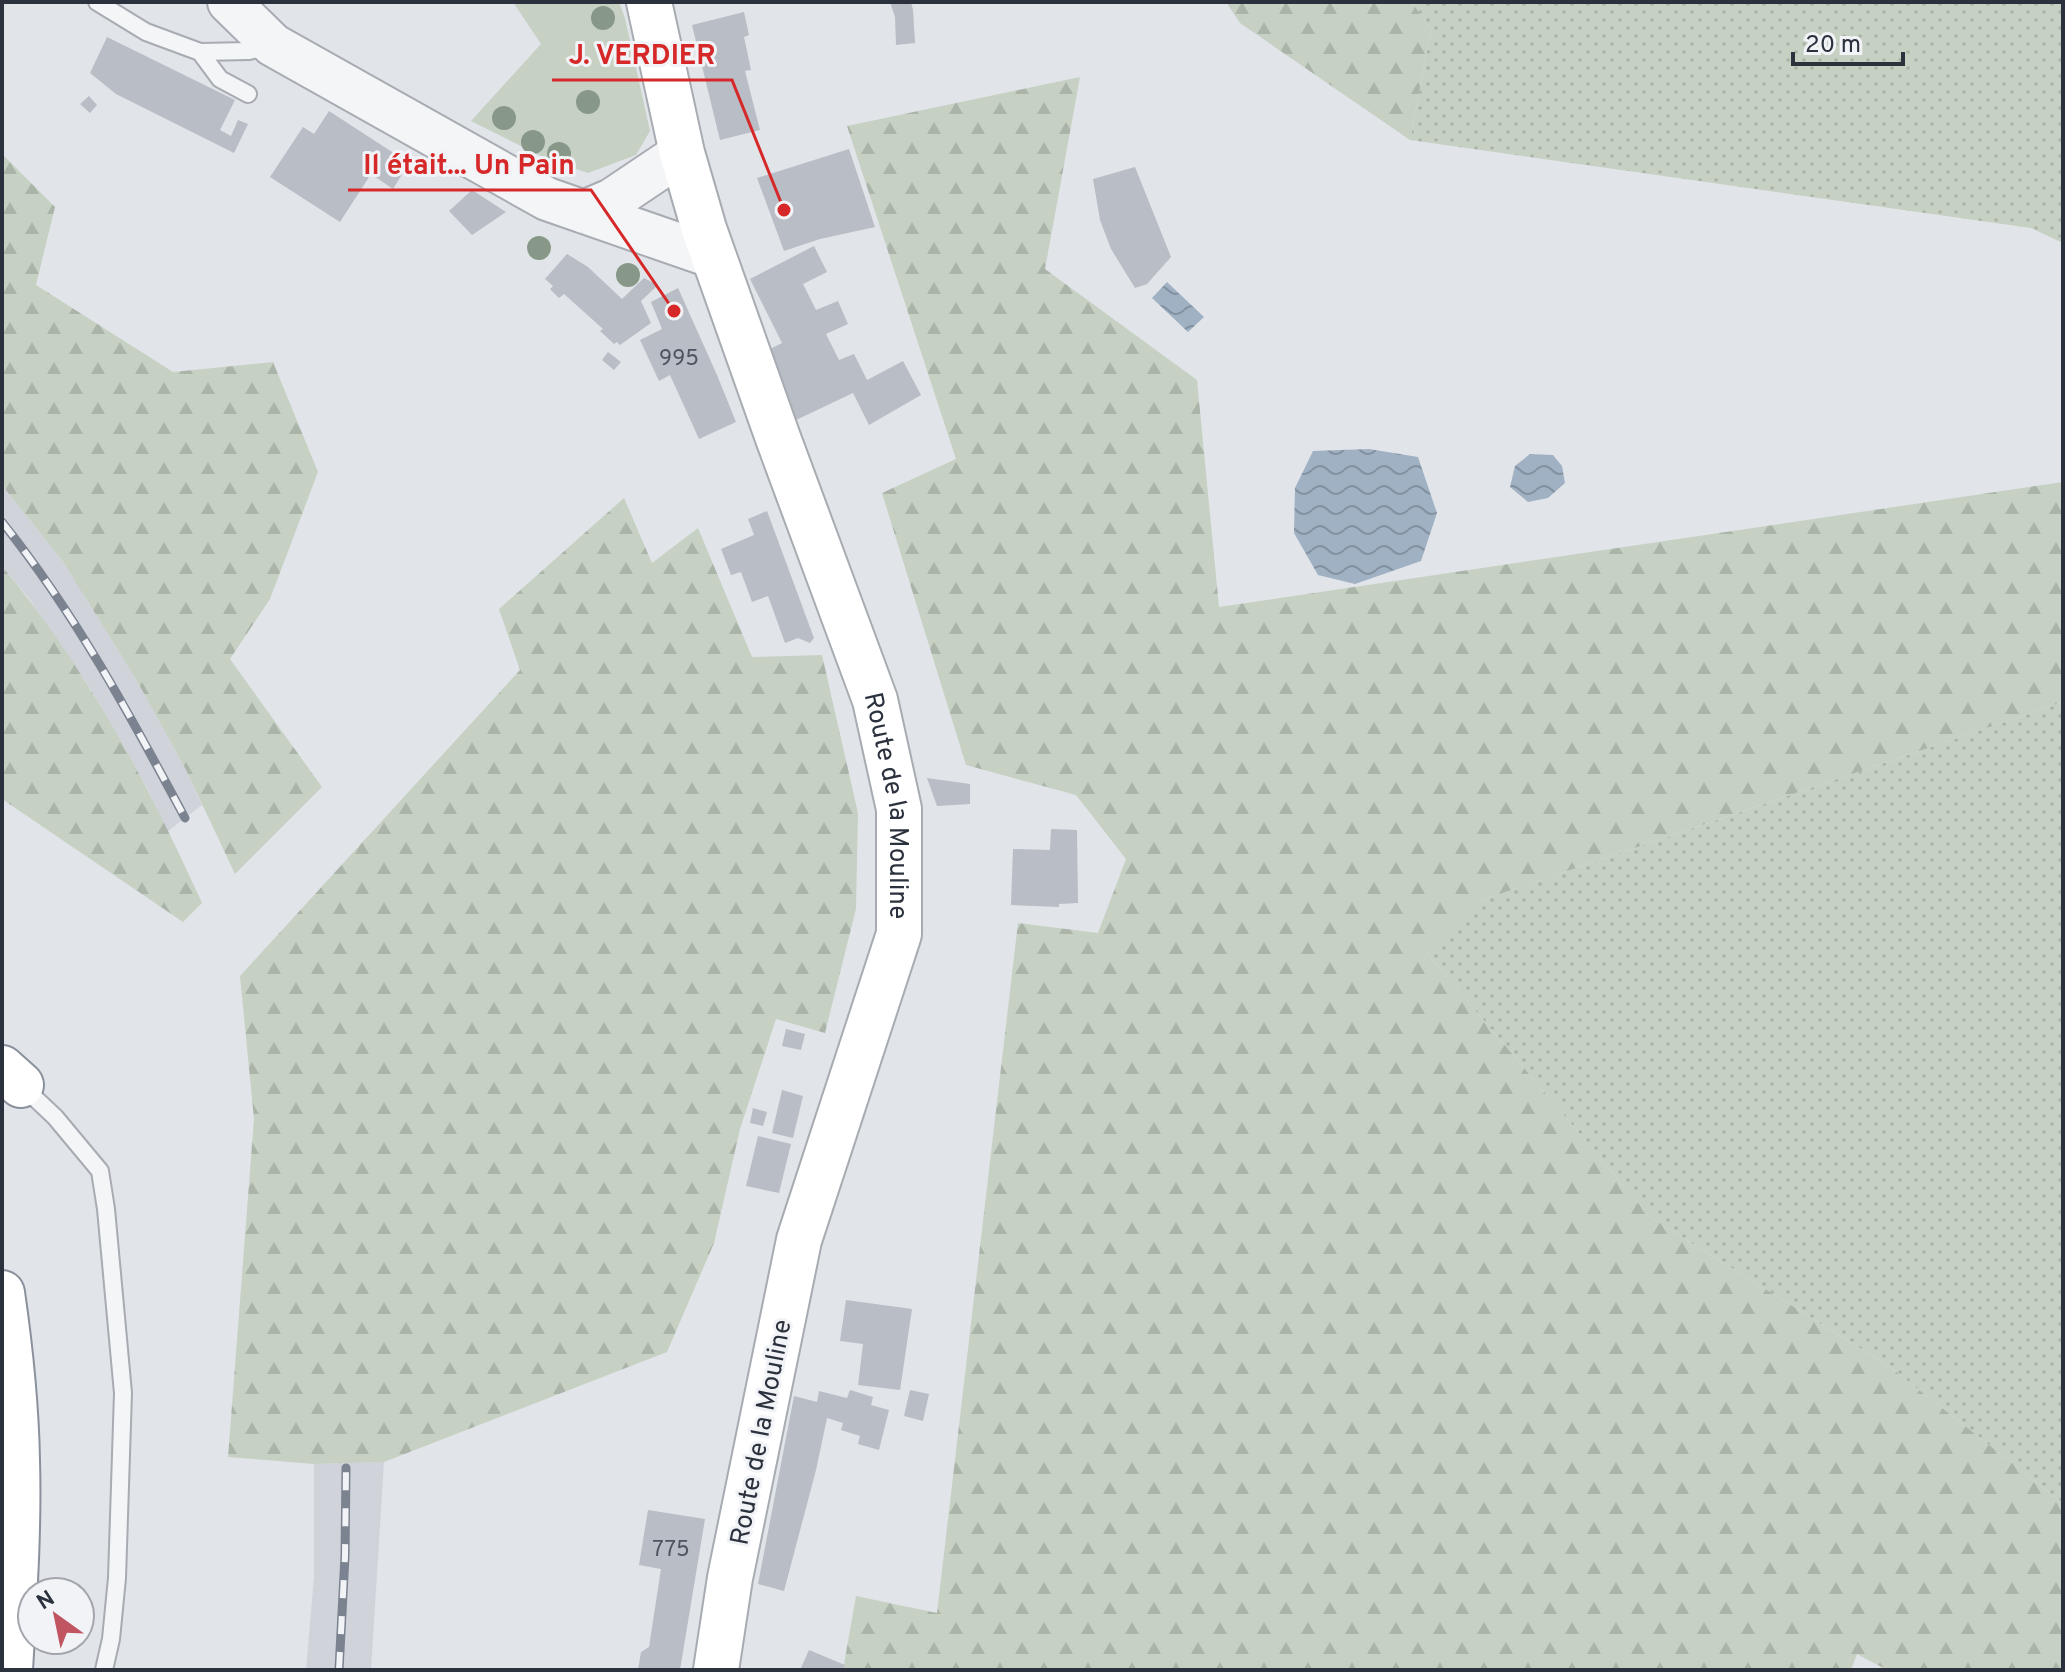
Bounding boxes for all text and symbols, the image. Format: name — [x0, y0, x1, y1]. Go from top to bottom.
scale bar — [1793, 16, 1903, 66]
callout: J. VERDIER — [552, 28, 732, 80]
text: 20 m — [1805, 31, 1861, 61]
text: J. VERDIER — [568, 39, 716, 75]
callout: Il était... Un Pain — [348, 138, 591, 190]
text: Il était... Un Pain — [363, 149, 575, 185]
house number: 995 — [659, 346, 699, 373]
street label: Route de la Mouline — [855, 690, 913, 919]
street label: Route de la Mouline — [724, 1317, 801, 1548]
house number: 775 — [652, 1537, 690, 1564]
north arrow — [16, 1576, 96, 1656]
text: N — [32, 1586, 60, 1617]

